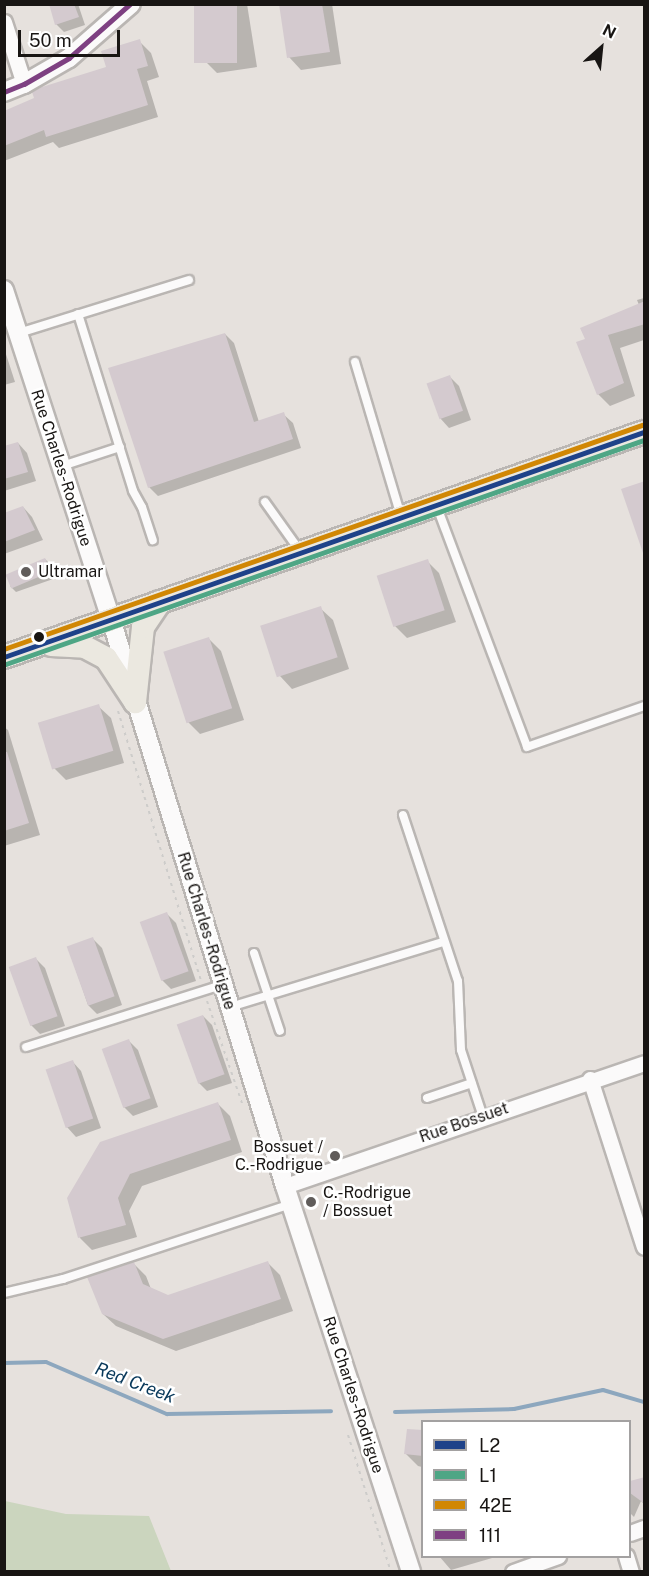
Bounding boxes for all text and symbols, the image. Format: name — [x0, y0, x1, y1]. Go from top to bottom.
scale bar — [21, 18, 123, 56]
north arrow — [571, 18, 631, 78]
text: N — [600, 20, 619, 43]
text: 50 m — [29, 30, 72, 51]
street label: Rue Charles-Rodrigue — [27, 387, 95, 549]
place label: Ultramar — [38, 562, 103, 582]
marker: Ultramar — [19, 565, 33, 579]
unlabelled marker — [33, 631, 45, 643]
street label: Rue Charles-Rodrigue — [173, 850, 239, 1012]
street label: Rue Bossuet — [417, 1099, 511, 1147]
place label: Bossuet / C.-Rodrigue — [235, 1137, 323, 1175]
marker: Bossuet / C.-Rodrigue — [328, 1149, 342, 1163]
place label: C.-Rodrigue / Bossuet — [323, 1183, 411, 1221]
marker: C.-Rodrigue / Bossuet — [304, 1195, 318, 1209]
street label: Rue Charles-Rodrigue — [319, 1314, 387, 1476]
water label: Red Creek — [92, 1358, 178, 1408]
legend — [421, 1420, 631, 1558]
text: L2 — [479, 1435, 500, 1456]
text: L1 — [479, 1465, 497, 1486]
text: 42E — [479, 1495, 512, 1516]
text: 111 — [479, 1525, 501, 1546]

